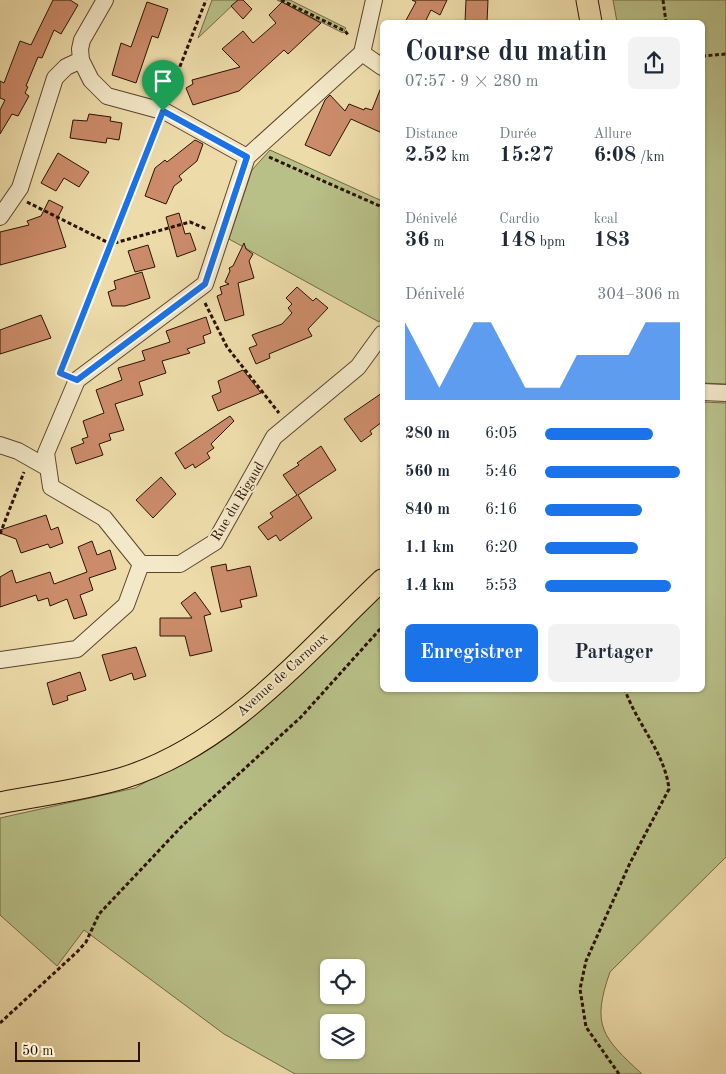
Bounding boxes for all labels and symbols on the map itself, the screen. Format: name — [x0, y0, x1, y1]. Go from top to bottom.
pin — [142, 60, 184, 111]
street label: Rue du Rigaud — [209, 459, 267, 544]
street label: Avenue de Carnoux — [234, 630, 331, 719]
scale bar — [15, 1039, 140, 1062]

